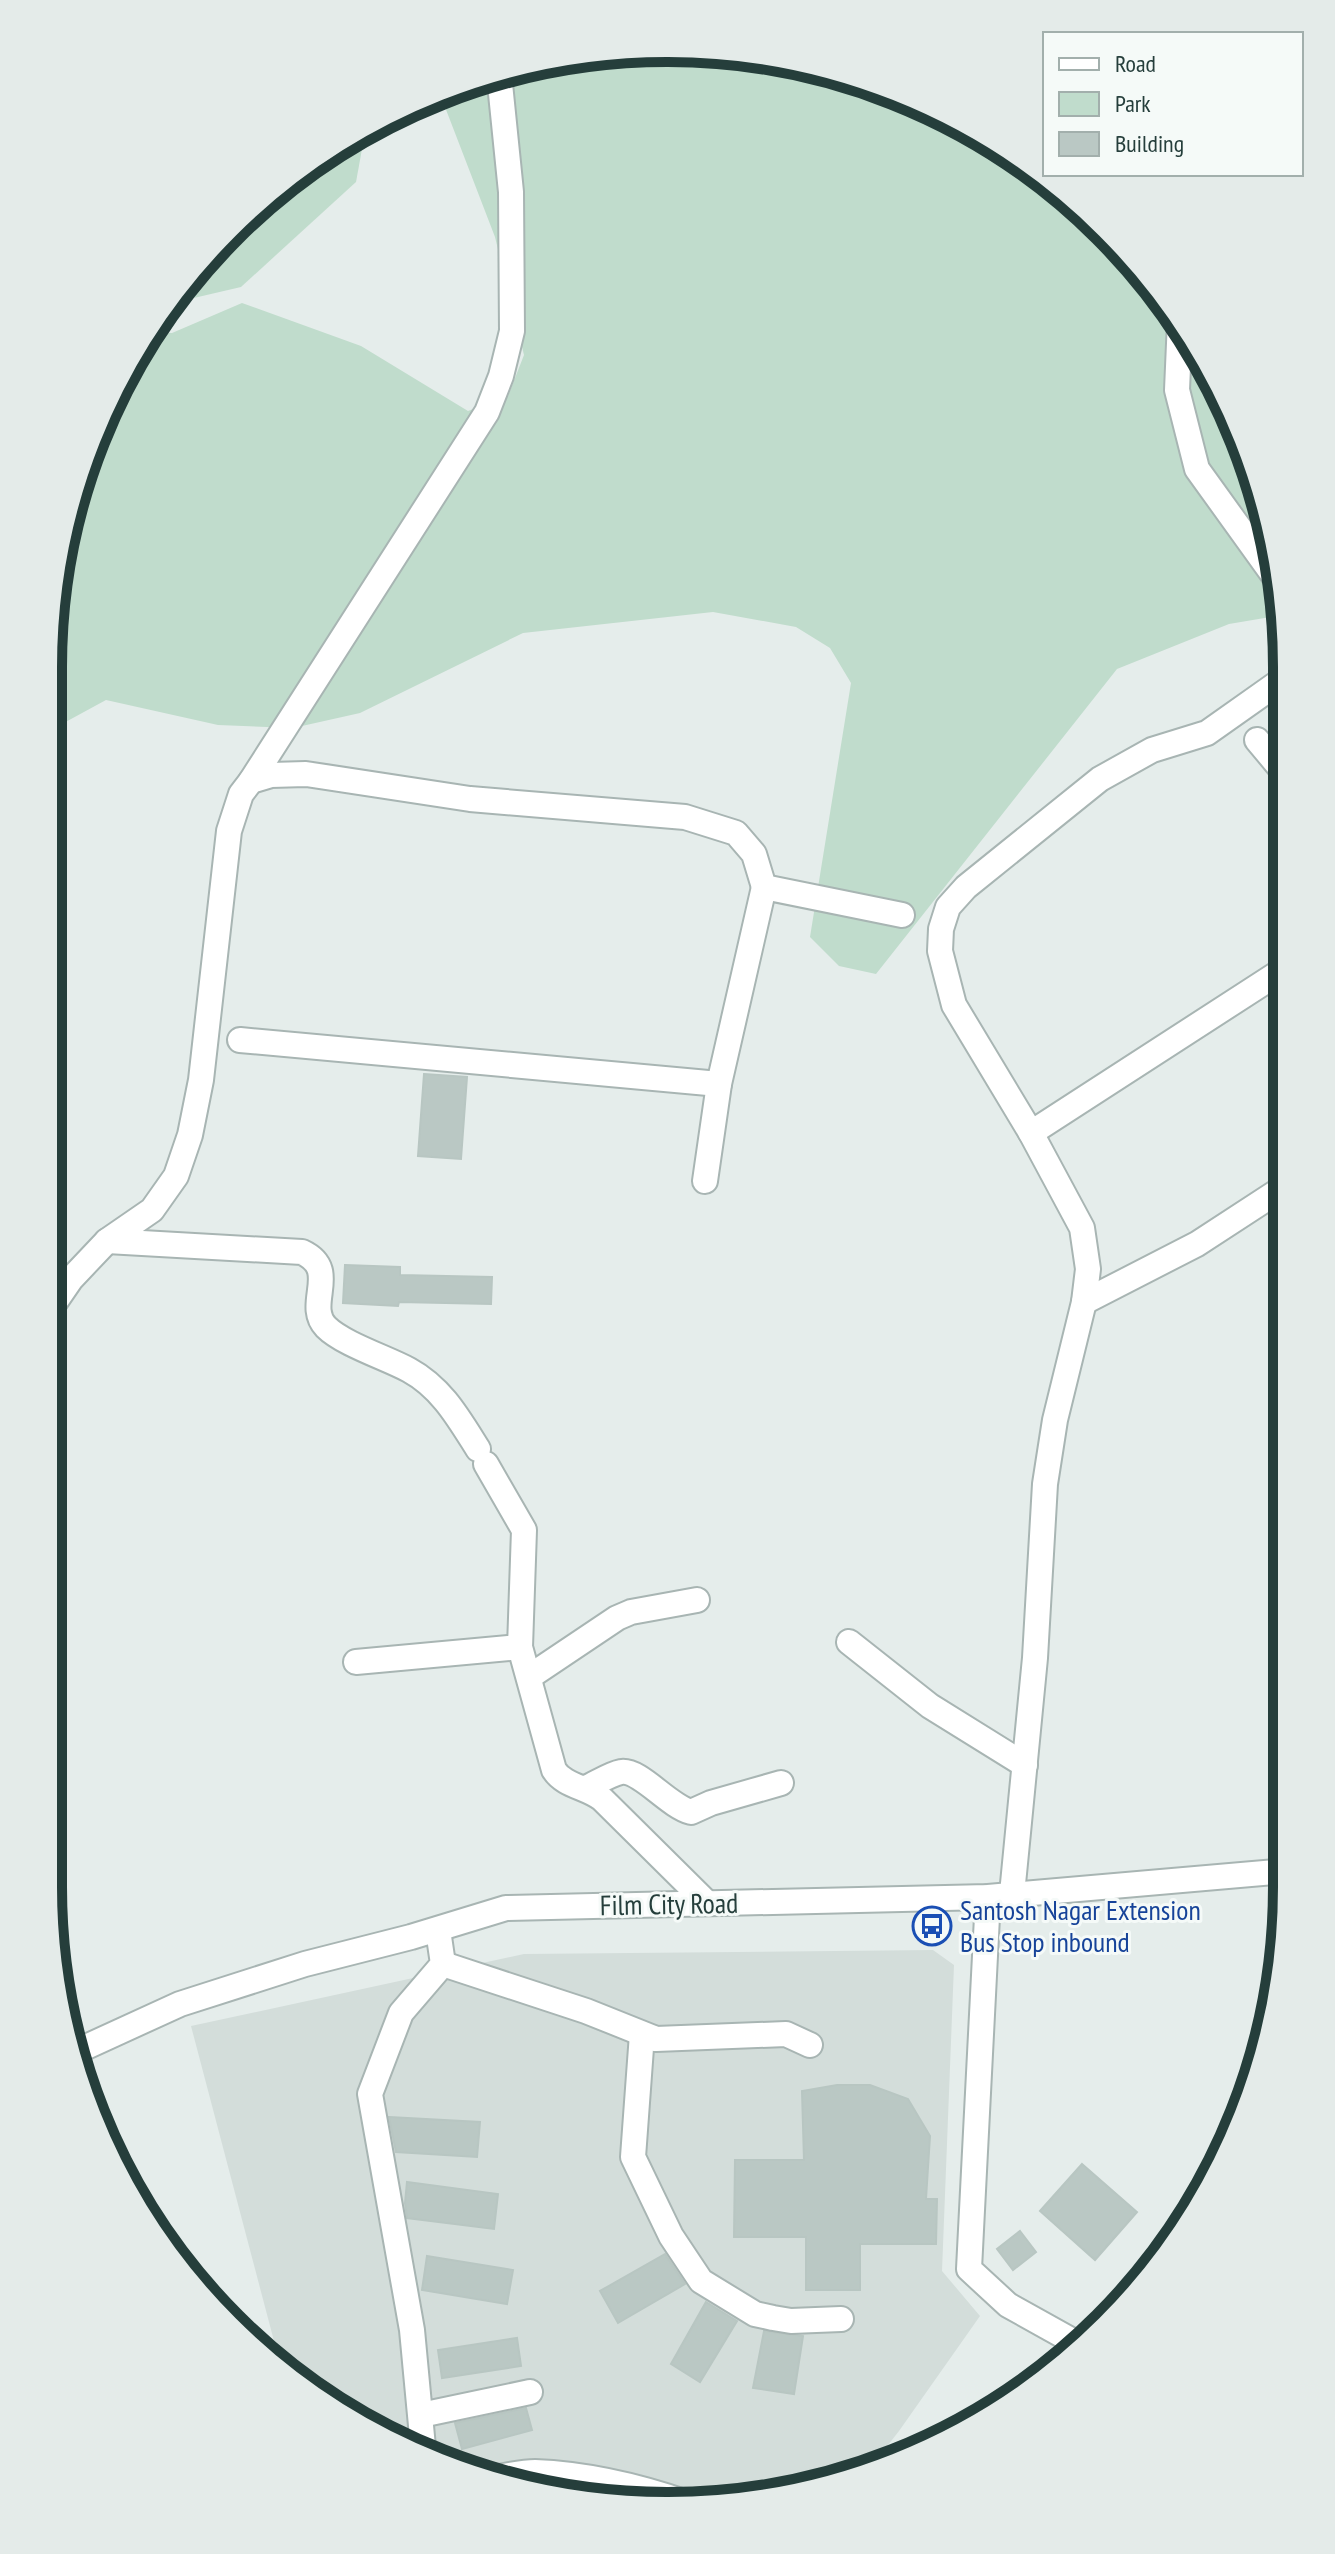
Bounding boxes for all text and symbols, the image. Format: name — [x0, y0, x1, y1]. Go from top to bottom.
legend — [1043, 32, 1303, 176]
text: Road — [1115, 48, 1156, 79]
text: Park — [1115, 88, 1151, 119]
text: Building — [1115, 128, 1184, 159]
street label: Film City Road — [600, 1884, 738, 1923]
place label: Santosh Nagar Extension Bus Stop inbound — [960, 1891, 1201, 1960]
bus stop icon: Santosh Nagar Extension Bus Stop inbound — [911, 1905, 953, 1947]

